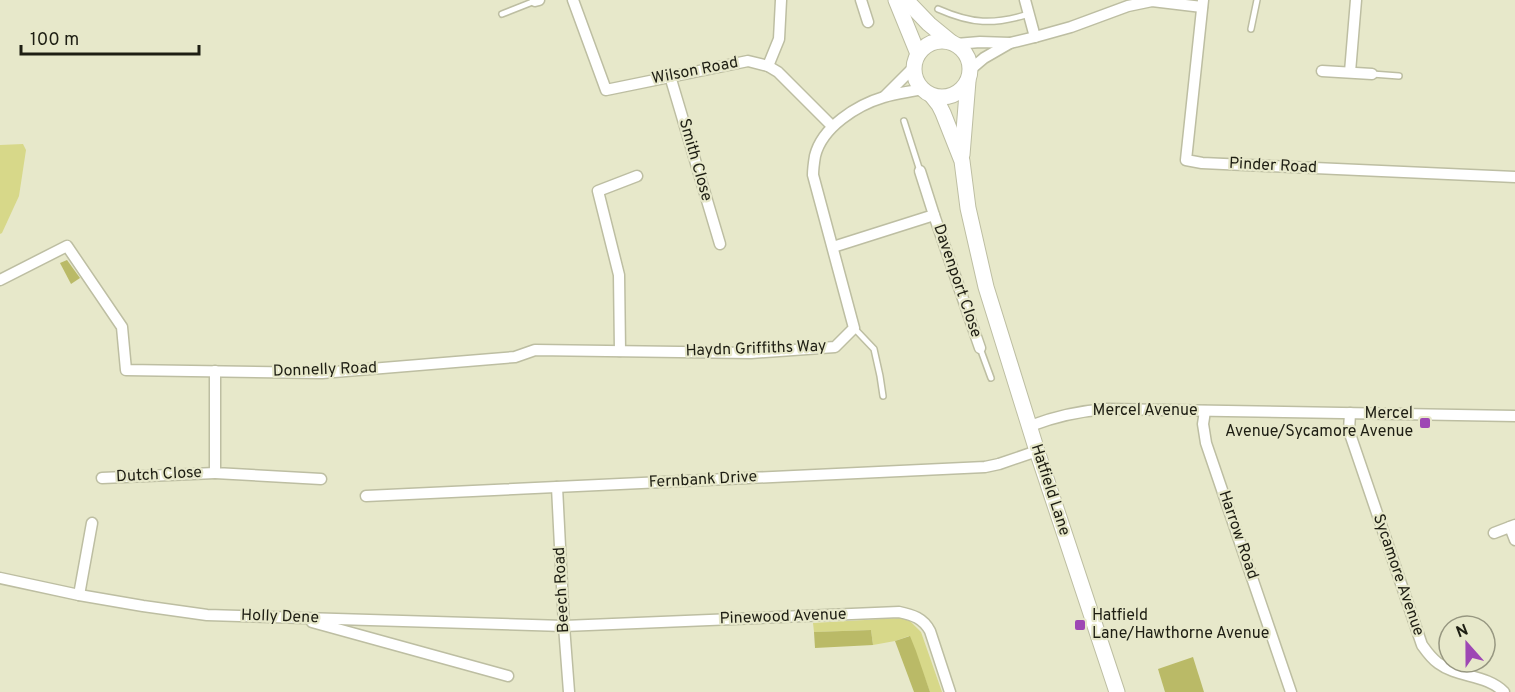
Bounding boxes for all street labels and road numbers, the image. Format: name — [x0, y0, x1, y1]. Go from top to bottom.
street label: Wilson Road — [650, 53, 740, 89]
street label: Smith Close — [674, 116, 716, 204]
street label: Pinder Road — [1228, 154, 1318, 178]
street label: Davenport Close — [928, 222, 986, 340]
street label: Haydn Griffiths Way — [685, 337, 827, 361]
street label: Donnelly Road — [273, 358, 377, 382]
street label: Mercel Avenue — [1092, 401, 1198, 421]
street label: Hatfield Lane — [1026, 442, 1074, 538]
street label: Dutch Close — [116, 463, 202, 487]
street label: Fernbank Drive — [648, 467, 758, 493]
street label: Harrow Road — [1214, 488, 1262, 582]
street label: Sycamore Avenue — [1368, 511, 1428, 639]
street label: Beech Road — [550, 546, 574, 634]
street label: Pinewood Avenue — [719, 605, 847, 629]
street label: Holly Dene — [241, 606, 319, 628]

